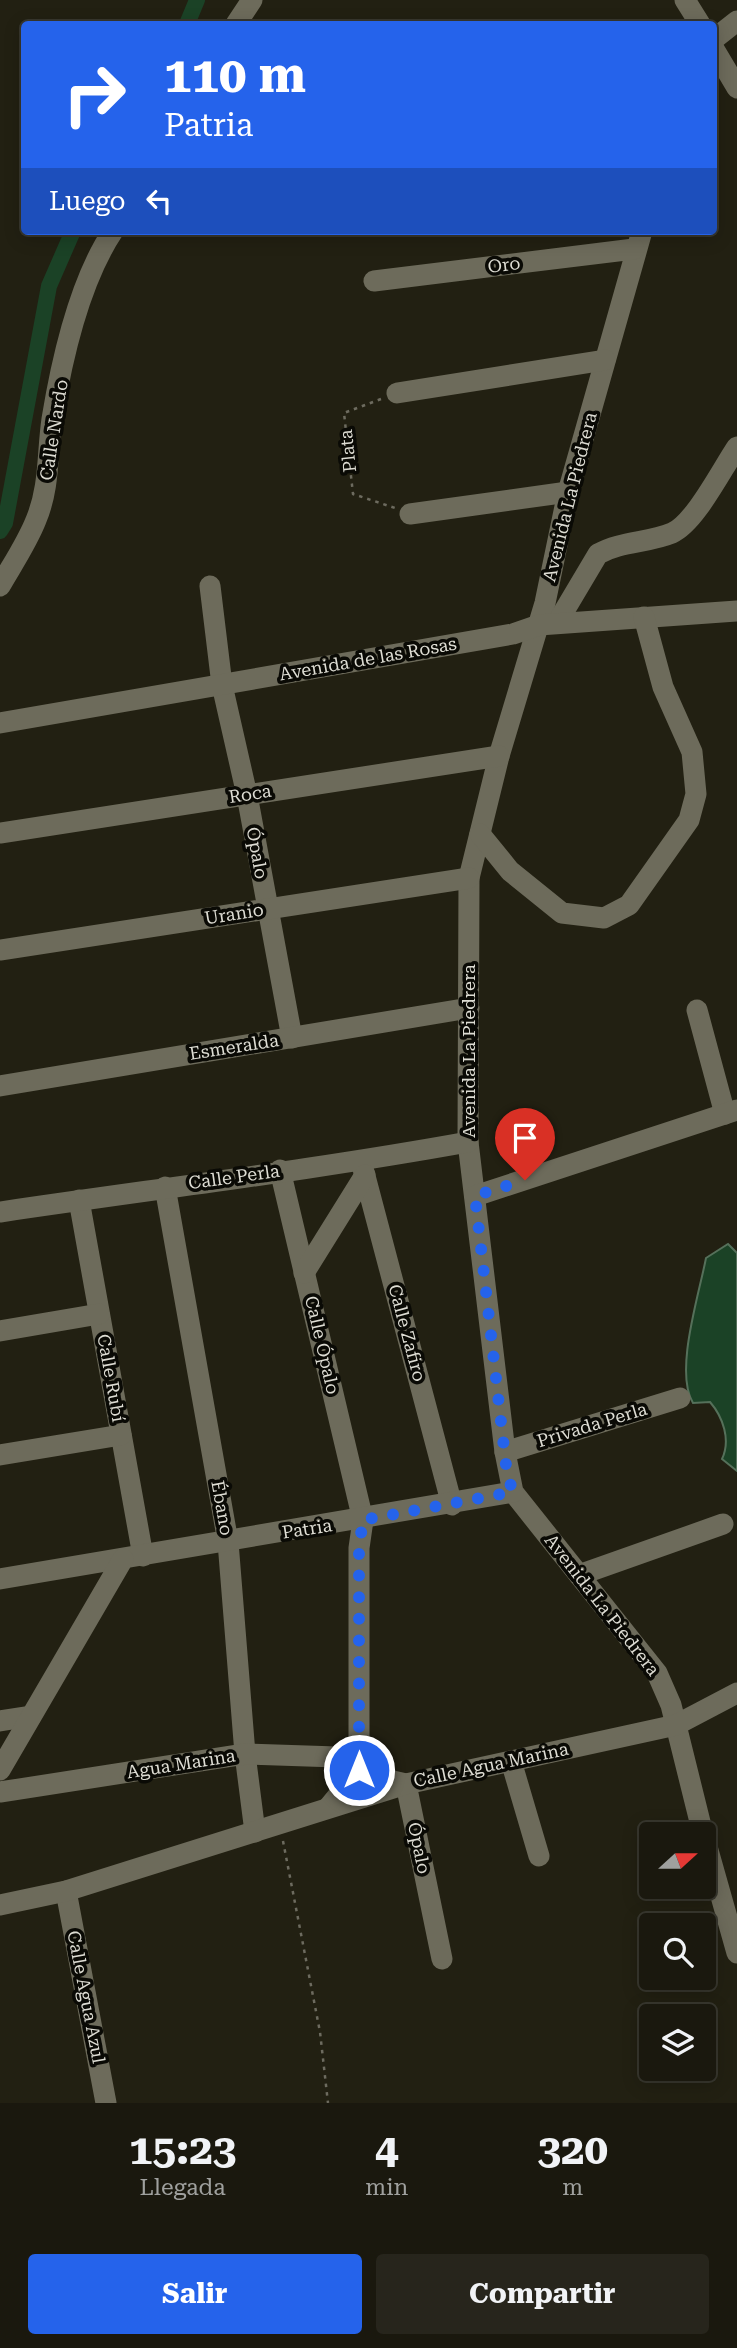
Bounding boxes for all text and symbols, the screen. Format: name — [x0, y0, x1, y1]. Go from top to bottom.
text: 110 m — [164, 47, 306, 104]
icon: right — [49, 49, 140, 140]
text: Patria — [164, 106, 253, 144]
icon: left — [140, 182, 178, 220]
text: Luego — [49, 186, 126, 216]
street label: Oro — [486, 252, 521, 277]
street label: Calle Nardo — [35, 378, 72, 482]
street label: Avenida La Piedrera — [538, 410, 601, 584]
street label: Plata — [335, 428, 360, 474]
street label: Avenida de las Rosas — [278, 633, 458, 684]
street label: Roca — [227, 780, 273, 807]
street label: Ópalo — [243, 825, 272, 880]
street label: Uranio — [203, 898, 265, 929]
street label: Avenida La Piedrera — [458, 964, 479, 1138]
street label: Esmeralda — [188, 1029, 280, 1064]
pin — [495, 1108, 555, 1180]
icon: arrive — [506, 1119, 544, 1157]
street label: Calle Perla — [187, 1160, 281, 1193]
street label: Calle Zafiro — [384, 1282, 431, 1384]
street label: Calle Ópalo — [301, 1294, 344, 1396]
street label: Calle Rubí — [93, 1332, 130, 1424]
street label: Privada Perla — [534, 1398, 650, 1451]
street label: Ébano — [207, 1479, 238, 1537]
street label: Patria — [280, 1514, 334, 1543]
street label: Avenida La Piedrera — [541, 1530, 664, 1680]
position arrow — [322, 1733, 396, 1807]
street label: Calle Agua Marina — [411, 1738, 571, 1791]
street label: Agua Marina — [125, 1745, 237, 1782]
street label: Ópalo — [404, 1820, 435, 1876]
north arrow — [639, 1822, 716, 1899]
map controls — [639, 1822, 716, 2081]
button: search — [639, 1913, 716, 1990]
street label: Calle Agua Azul — [63, 1929, 110, 2065]
button: layers — [639, 2004, 716, 2081]
text: 15:23 — [129, 2125, 236, 2174]
text: 4 — [375, 2125, 399, 2174]
text: 320 — [537, 2125, 608, 2174]
text: Llegada — [140, 2174, 226, 2201]
text: min — [365, 2174, 408, 2201]
text: m — [562, 2174, 583, 2201]
button: Salir — [28, 2254, 362, 2334]
button: Compartir — [376, 2254, 709, 2334]

